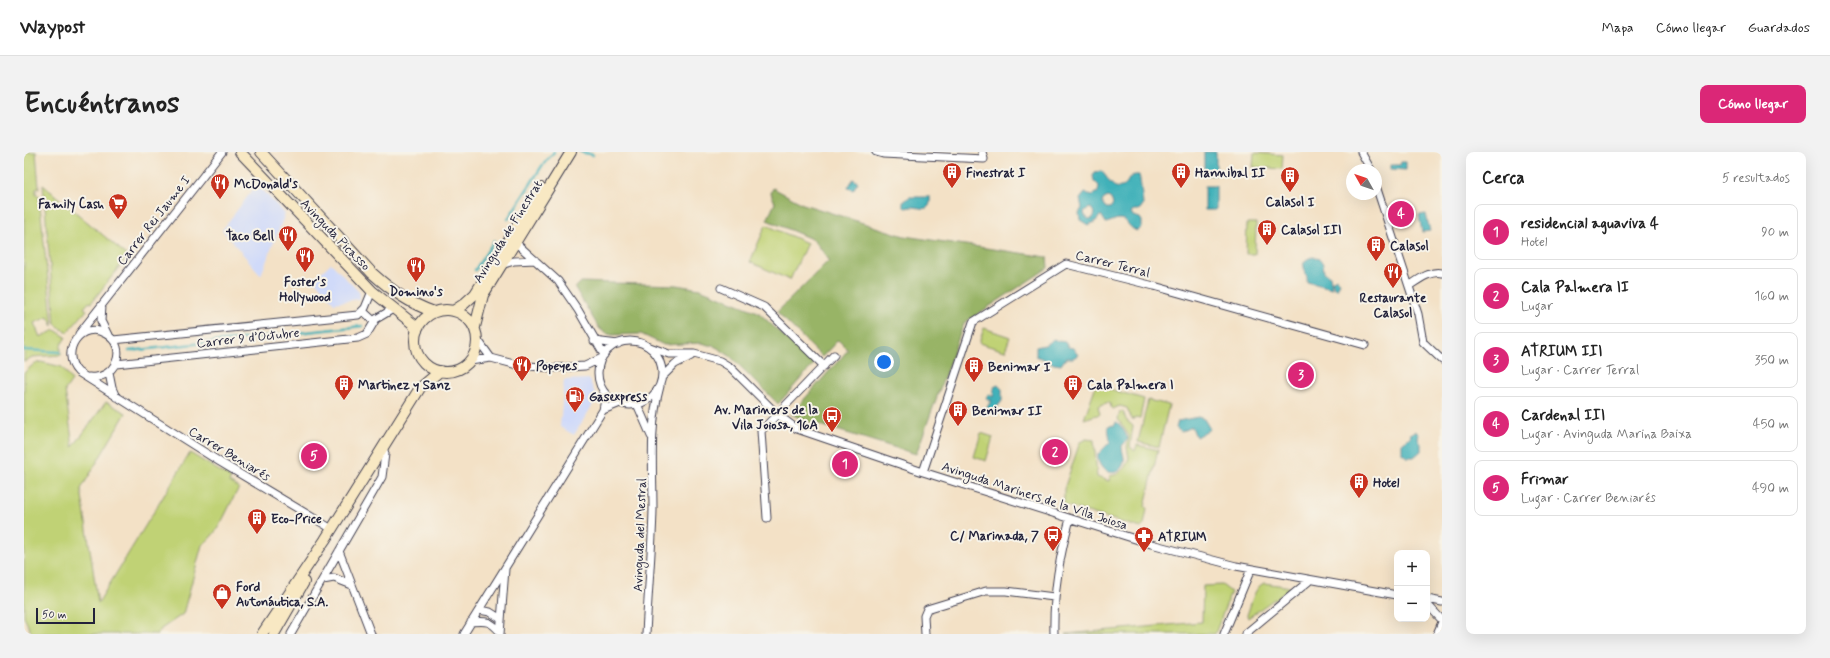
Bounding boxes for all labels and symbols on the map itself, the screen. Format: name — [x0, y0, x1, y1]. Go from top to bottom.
building icon: Finestrat I — [941, 161, 963, 189]
building icon: Hannibal II — [1170, 161, 1192, 189]
north arrow — [1346, 164, 1382, 200]
place label: Finestrat I — [966, 165, 1026, 182]
place label: Hannibal II — [1195, 165, 1266, 182]
building icon: Calasol I — [1279, 165, 1301, 193]
street label: Carrer Rei Jaume I — [114, 172, 195, 269]
restaurant icon: McDonald's — [209, 172, 231, 200]
place label: McDonald's — [234, 176, 298, 193]
street label: Avinguda de Finestrat — [470, 177, 548, 287]
supermarket icon: Family Cash — [107, 192, 129, 220]
place label: Calasol I — [1265, 194, 1315, 211]
street label: Avinguda Picasso — [295, 195, 374, 276]
place label: Family Cash — [38, 196, 104, 213]
pin: 4 — [1388, 199, 1414, 229]
building icon: Calasol III — [1256, 218, 1278, 246]
place label: Calasol III — [1281, 222, 1342, 239]
restaurant icon: Taco Bell — [277, 224, 299, 252]
place label: Taco Bell — [226, 228, 275, 245]
building icon: Calasol — [1365, 234, 1387, 262]
place label: Calasol — [1390, 238, 1429, 255]
restaurant icon: Foster's Hollywood — [294, 245, 316, 273]
street label: Carrer Terral — [1074, 247, 1152, 282]
restaurant icon: Domino's — [405, 255, 427, 283]
restaurant icon: Restaurante Calasol — [1382, 261, 1404, 289]
place label: Foster's Hollywood — [279, 274, 331, 306]
place label: Domino's — [389, 284, 443, 301]
place label: Restaurante Calasol — [1360, 290, 1427, 322]
street label: Carrer 9 d’Octubre — [196, 325, 301, 352]
your location — [874, 352, 894, 372]
restaurant icon: Popeyes — [511, 354, 533, 382]
building icon: Benimar I — [963, 355, 985, 383]
place label: Popeyes — [536, 358, 577, 375]
place label: Benimar I — [988, 359, 1051, 376]
pin: 3 — [1288, 360, 1314, 390]
building icon: Martinez y Sanz — [333, 373, 355, 401]
building icon: Cala Palmera I — [1062, 373, 1084, 401]
place label: Martinez y Sanz — [358, 377, 451, 394]
place label: Cala Palmera I — [1087, 377, 1174, 394]
fuel station icon: Gasexpress — [564, 385, 586, 413]
place label: Gasexpress — [589, 389, 647, 406]
building icon: Benimar II — [947, 399, 969, 427]
place label: Av. Mariners de la Vila Joiosa, 16A — [714, 402, 818, 434]
place label: Benimar II — [972, 403, 1043, 420]
bus stop icon: Av. Mariners de la Vila Joiosa, 16A — [821, 405, 843, 433]
street label: Carrer Beniarés — [185, 423, 274, 486]
pin: 2 — [1042, 437, 1068, 467]
pin: 5 — [301, 441, 327, 471]
pin: 1 — [832, 449, 858, 479]
street label: Avinguda Mariners de la Vila Joiosa — [939, 458, 1130, 535]
building icon: Hotel — [1348, 471, 1370, 499]
place label: Hotel — [1373, 475, 1400, 492]
street label: Avinguda del Mestral — [630, 478, 652, 592]
building icon: Eco-Price — [246, 507, 268, 535]
place label: Eco-Price — [271, 511, 322, 528]
bus stop icon: C/ Marinada, 7 — [1042, 524, 1064, 552]
pharmacy icon: ATRIUM — [1133, 525, 1155, 553]
place label: C/ Marinada, 7 — [950, 528, 1039, 545]
place label: ATRIUM — [1158, 529, 1207, 546]
place label: Ford Autonáutica, S.A. — [236, 579, 328, 611]
shop icon: Ford Autonáutica, S.A. — [211, 582, 233, 610]
scale bar — [36, 606, 95, 625]

